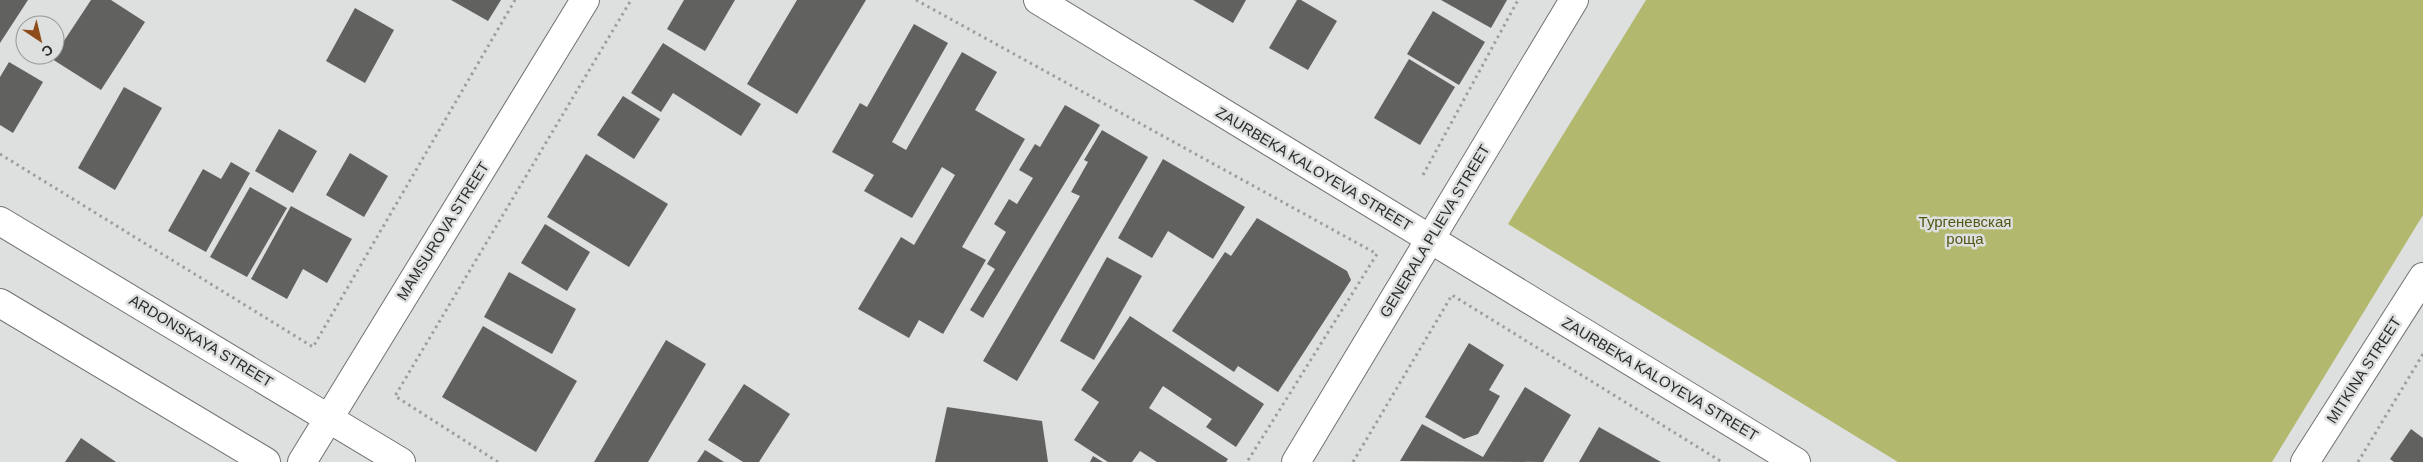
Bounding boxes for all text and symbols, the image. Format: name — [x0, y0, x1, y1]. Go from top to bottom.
north arrow — [15, 15, 65, 65]
text: С — [39, 41, 56, 60]
street label: ZAURBEKA KALOYEVA STREET — [1213, 103, 1415, 234]
street label: GENERALA PLIEVA STREET — [1376, 141, 1493, 320]
street label: MAMSUROVA STREET — [393, 158, 492, 303]
park label: Тургеневская роща — [1919, 213, 2011, 247]
street label: ARDONSKAYA STREET — [126, 291, 276, 390]
street label: ZAURBEKA KALOYEVA STREET — [1559, 313, 1761, 444]
street label: MITKINA STREET — [2323, 313, 2404, 426]

